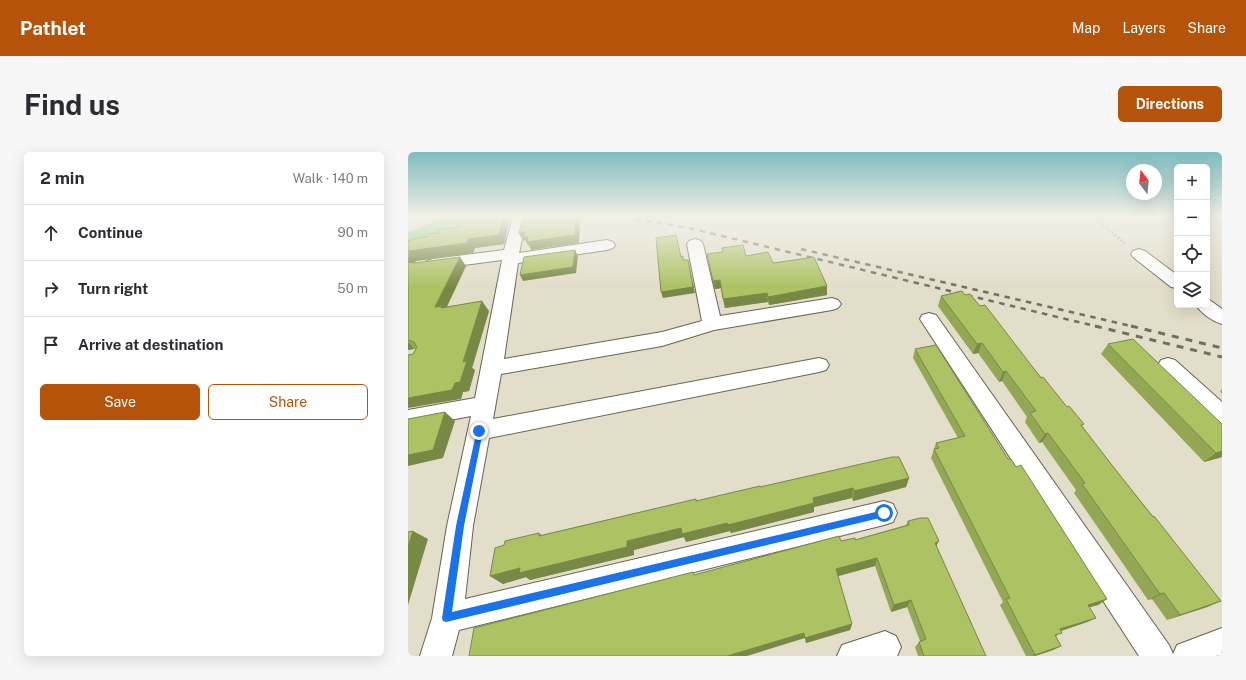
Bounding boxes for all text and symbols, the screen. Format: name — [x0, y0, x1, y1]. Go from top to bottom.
text: Pathlet — [20, 17, 86, 39]
text: Map — [1072, 20, 1100, 36]
text: Layers — [1122, 20, 1166, 36]
text: Share — [1188, 20, 1226, 36]
button: Directions — [1118, 86, 1222, 122]
text: Find us — [24, 88, 120, 121]
north arrow — [1126, 164, 1162, 200]
map controls — [1174, 164, 1210, 308]
button: + — [1174, 164, 1210, 200]
text: 2 min — [40, 168, 85, 188]
text: Walk · 140 m — [293, 171, 368, 186]
button: − — [1174, 200, 1210, 236]
icon: ahead — [40, 222, 62, 244]
text: Continue — [78, 224, 143, 241]
text: 90 m — [338, 225, 368, 240]
button: locate — [1174, 236, 1210, 272]
button: layers — [1174, 272, 1210, 308]
icon: right — [40, 278, 62, 300]
text: Turn right — [78, 280, 148, 297]
text: 50 m — [337, 281, 368, 296]
icon: arrive — [40, 334, 62, 356]
text: Arrive at destination — [78, 336, 223, 353]
button: Save — [40, 384, 200, 420]
button: Share — [208, 384, 368, 420]
route end — [470, 422, 488, 440]
route start — [875, 504, 893, 522]

